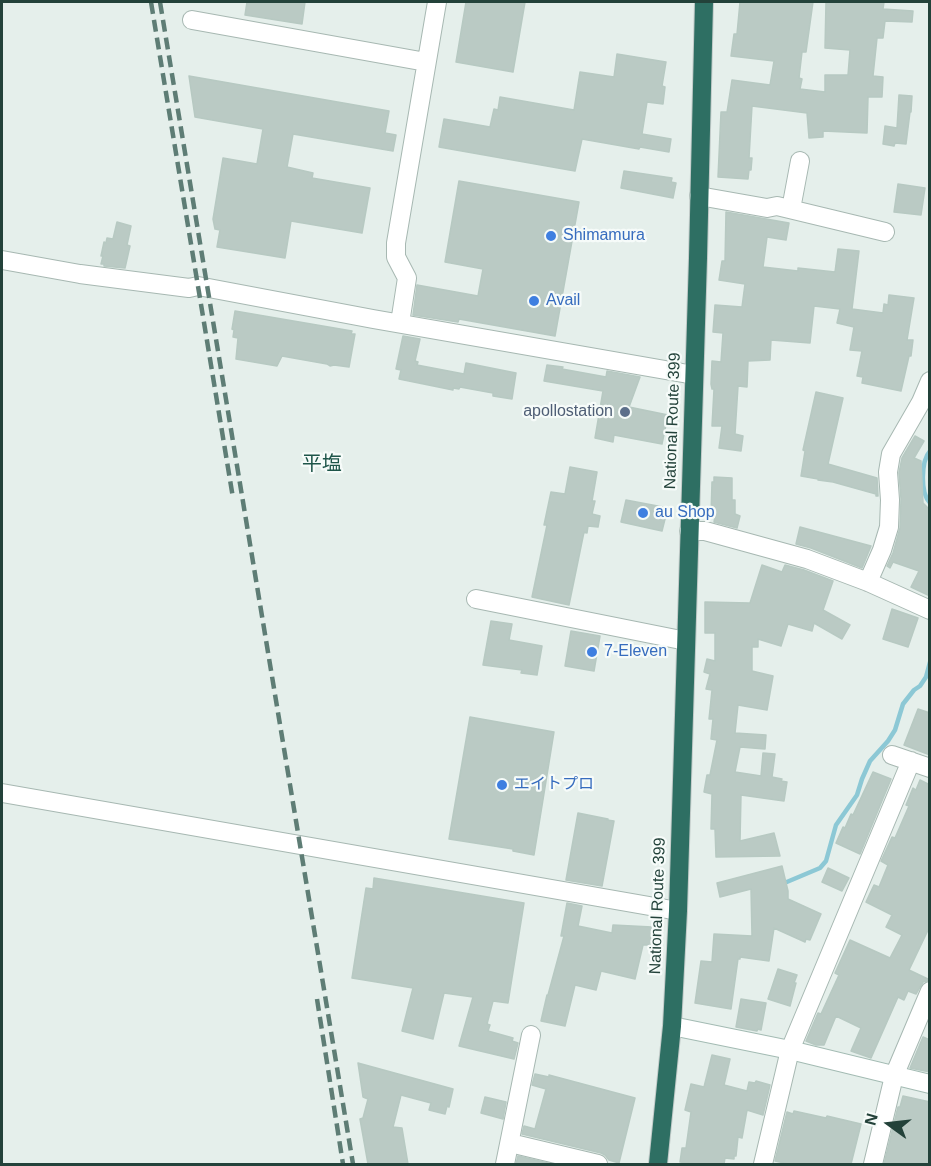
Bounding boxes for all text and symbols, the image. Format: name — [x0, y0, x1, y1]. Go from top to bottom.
place label: Shimamura — [563, 226, 645, 246]
marker: Shimamura — [544, 229, 558, 243]
place label: Avail — [546, 291, 580, 311]
marker: Avail — [527, 294, 541, 308]
street label: National Route 399 — [661, 352, 685, 490]
place label: apollostation — [523, 402, 613, 422]
marker: apollostation — [618, 405, 632, 419]
district label: 平塩 — [302, 452, 342, 476]
place label: au Shop — [655, 503, 715, 523]
marker: au Shop — [636, 506, 650, 520]
place label: 7-Eleven — [604, 642, 667, 662]
marker: 7-Eleven — [585, 645, 599, 659]
place label: エイトプロ — [514, 775, 594, 795]
marker: エイトプロ — [495, 778, 509, 792]
street label: National Route 399 — [646, 837, 670, 975]
north arrow — [859, 1094, 919, 1154]
text: N — [861, 1111, 881, 1127]

